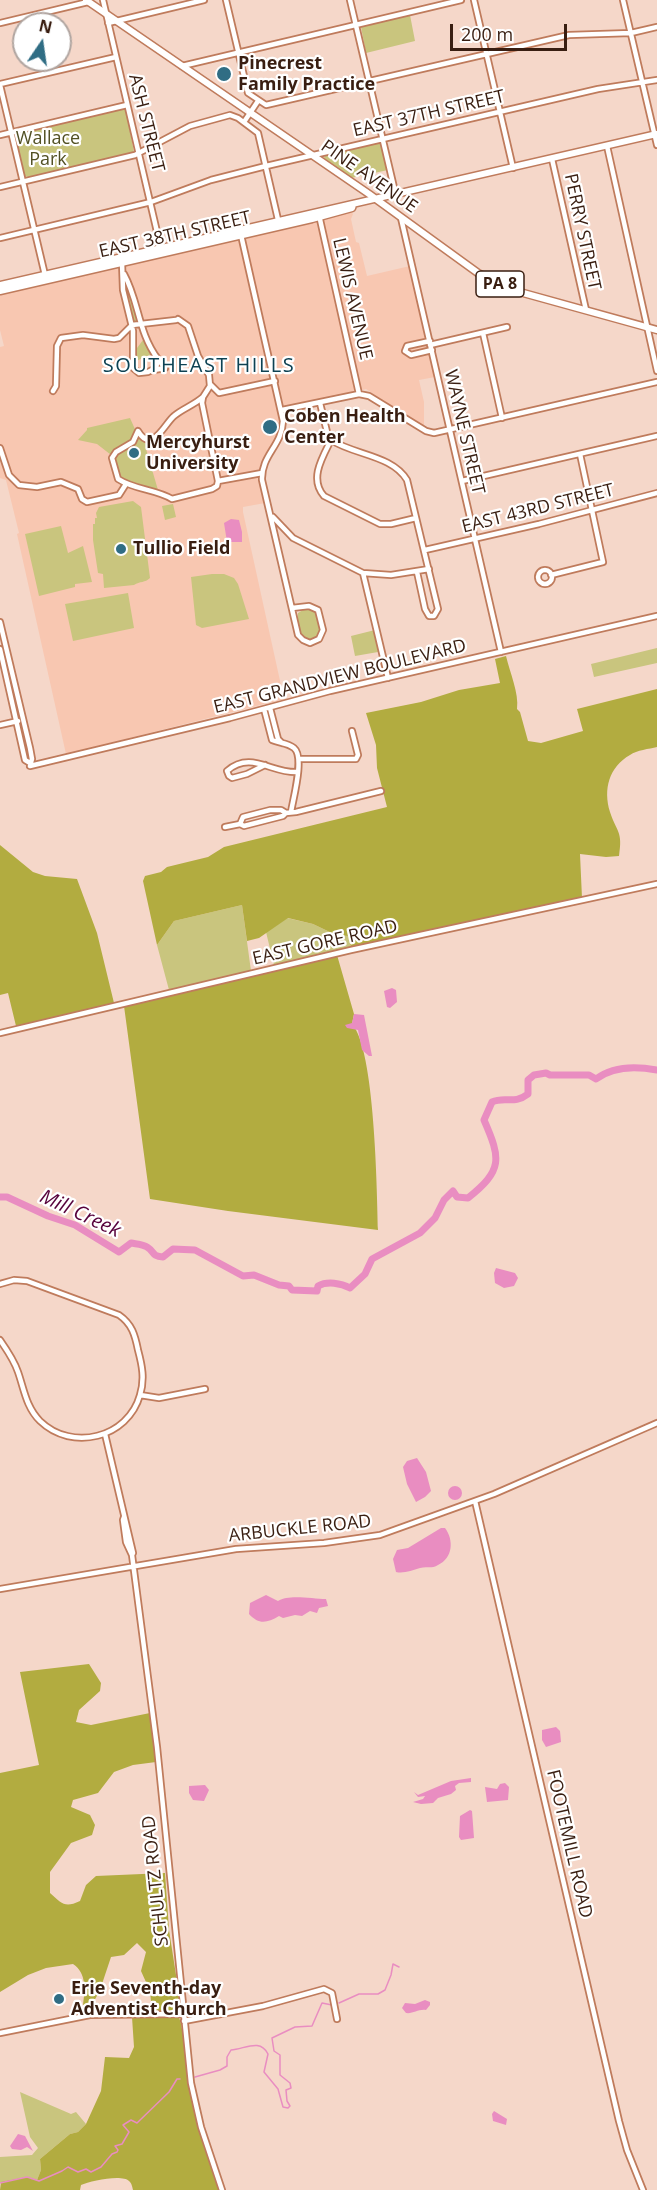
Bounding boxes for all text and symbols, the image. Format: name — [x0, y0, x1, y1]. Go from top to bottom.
north arrow — [12, 12, 72, 72]
scale bar — [453, 12, 570, 50]
text: N — [37, 14, 54, 39]
text: 200 m — [461, 22, 513, 46]
place label: Pinecrest Family Practice — [238, 53, 375, 96]
marker: Pinecrest Family Practice — [215, 65, 233, 83]
street label: ASH STREET — [123, 72, 169, 174]
street label: EAST 37TH STREET — [351, 86, 507, 142]
park label: Wallace Park — [16, 128, 80, 170]
street label: PINE AVENUE — [317, 136, 421, 218]
street label: PERRY STREET — [559, 172, 605, 292]
street label: EAST 38TH STREET — [97, 207, 253, 263]
street label: LEWIS AVENUE — [327, 236, 377, 362]
road number: PA 8 — [476, 271, 524, 297]
district label: SOUTHEAST HILLS — [103, 354, 295, 378]
street label: WAYNE STREET — [439, 368, 489, 496]
place label: Coben Health Center — [284, 406, 406, 448]
marker: Coben Health Center — [261, 418, 279, 436]
place label: Mercyhurst University — [146, 432, 250, 474]
marker: Mercyhurst University — [127, 446, 141, 460]
street label: EAST 43RD STREET — [460, 480, 616, 538]
place label: Tullio Field — [133, 538, 230, 560]
marker: Tullio Field — [114, 542, 128, 556]
street label: EAST GRANDVIEW BOULEVARD — [211, 635, 469, 719]
street label: EAST GORE ROAD — [250, 916, 400, 970]
water label: Mill Creek — [36, 1185, 124, 1243]
street label: ARBUCKLE ROAD — [228, 1511, 372, 1547]
street label: FOOTEMILL ROAD — [541, 1768, 597, 1920]
street label: SCHULTZ ROAD — [138, 1815, 174, 1947]
place label: Erie Seventh-day Adventist Church — [71, 1978, 227, 2020]
marker: Erie Seventh-day Adventist Church — [52, 1992, 66, 2006]

